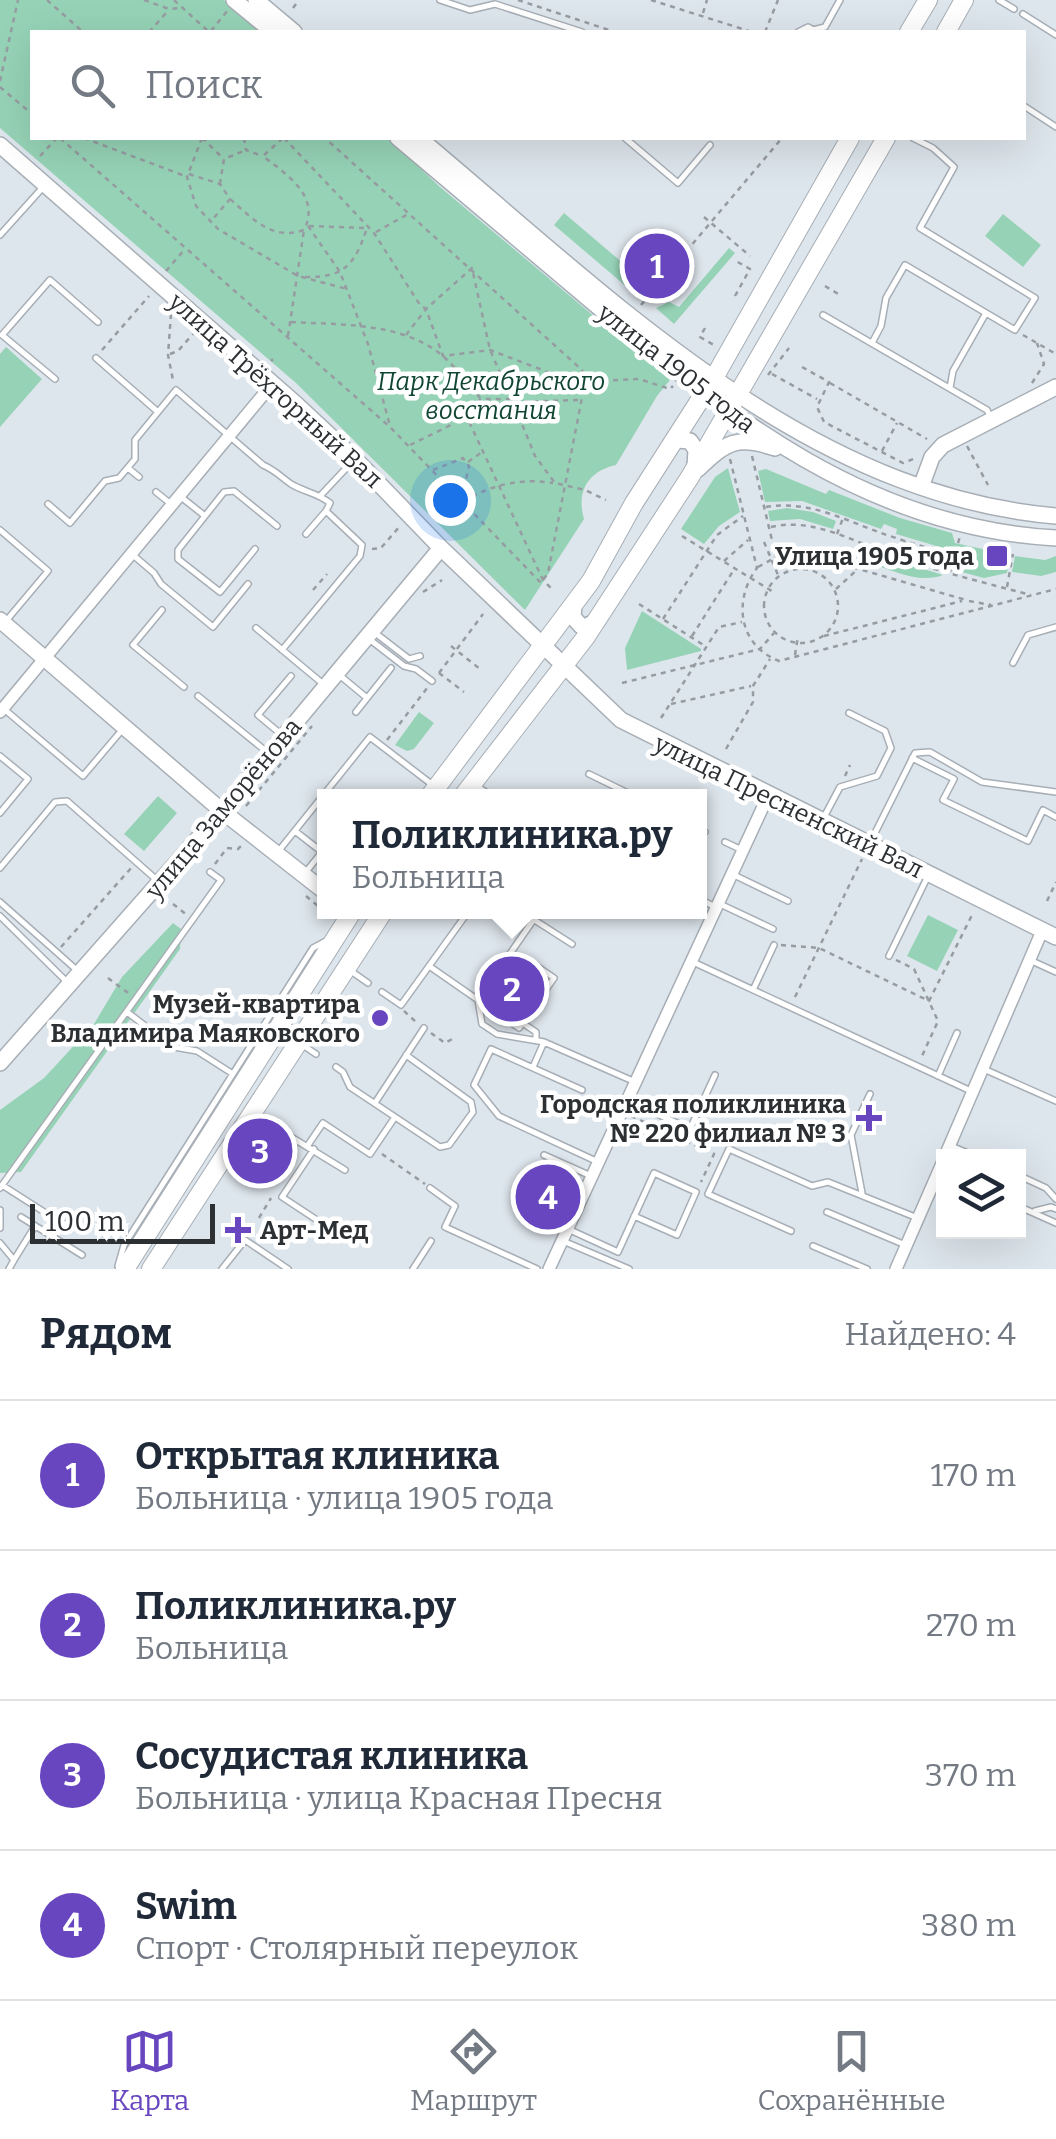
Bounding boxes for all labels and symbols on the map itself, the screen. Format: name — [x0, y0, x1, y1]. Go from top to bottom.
pin: 1 — [624, 228, 690, 304]
street label: улица Трёхгорный Вал — [162, 286, 388, 495]
street label: улица 1905 года — [591, 297, 762, 440]
park label: Парк Декабрьского восстания — [377, 367, 605, 426]
your location — [425, 475, 476, 526]
place label: Улица 1905 года — [775, 542, 974, 572]
marker: Улица 1905 года — [984, 543, 1010, 569]
street label: улица Заморёнова — [139, 712, 308, 906]
street label: улица Пресненский Вал — [648, 728, 928, 885]
pin: 2 — [480, 952, 544, 1026]
place label: Музей-квартира Владимира Маяковского — [51, 990, 360, 1049]
marker: Музей-квартира Владимира Маяковского — [369, 1007, 391, 1029]
place label: Городская поликлиника № 220 филиал № 3 — [540, 1090, 846, 1149]
marker: Городская поликлиника № 220 филиал № 3 — [856, 1105, 882, 1131]
pin: 3 — [228, 1114, 292, 1188]
pin: 4 — [516, 1160, 580, 1234]
scale bar — [30, 1199, 215, 1244]
place label: Арт-Мед — [260, 1216, 368, 1246]
marker: Арт-Мед — [225, 1217, 251, 1243]

